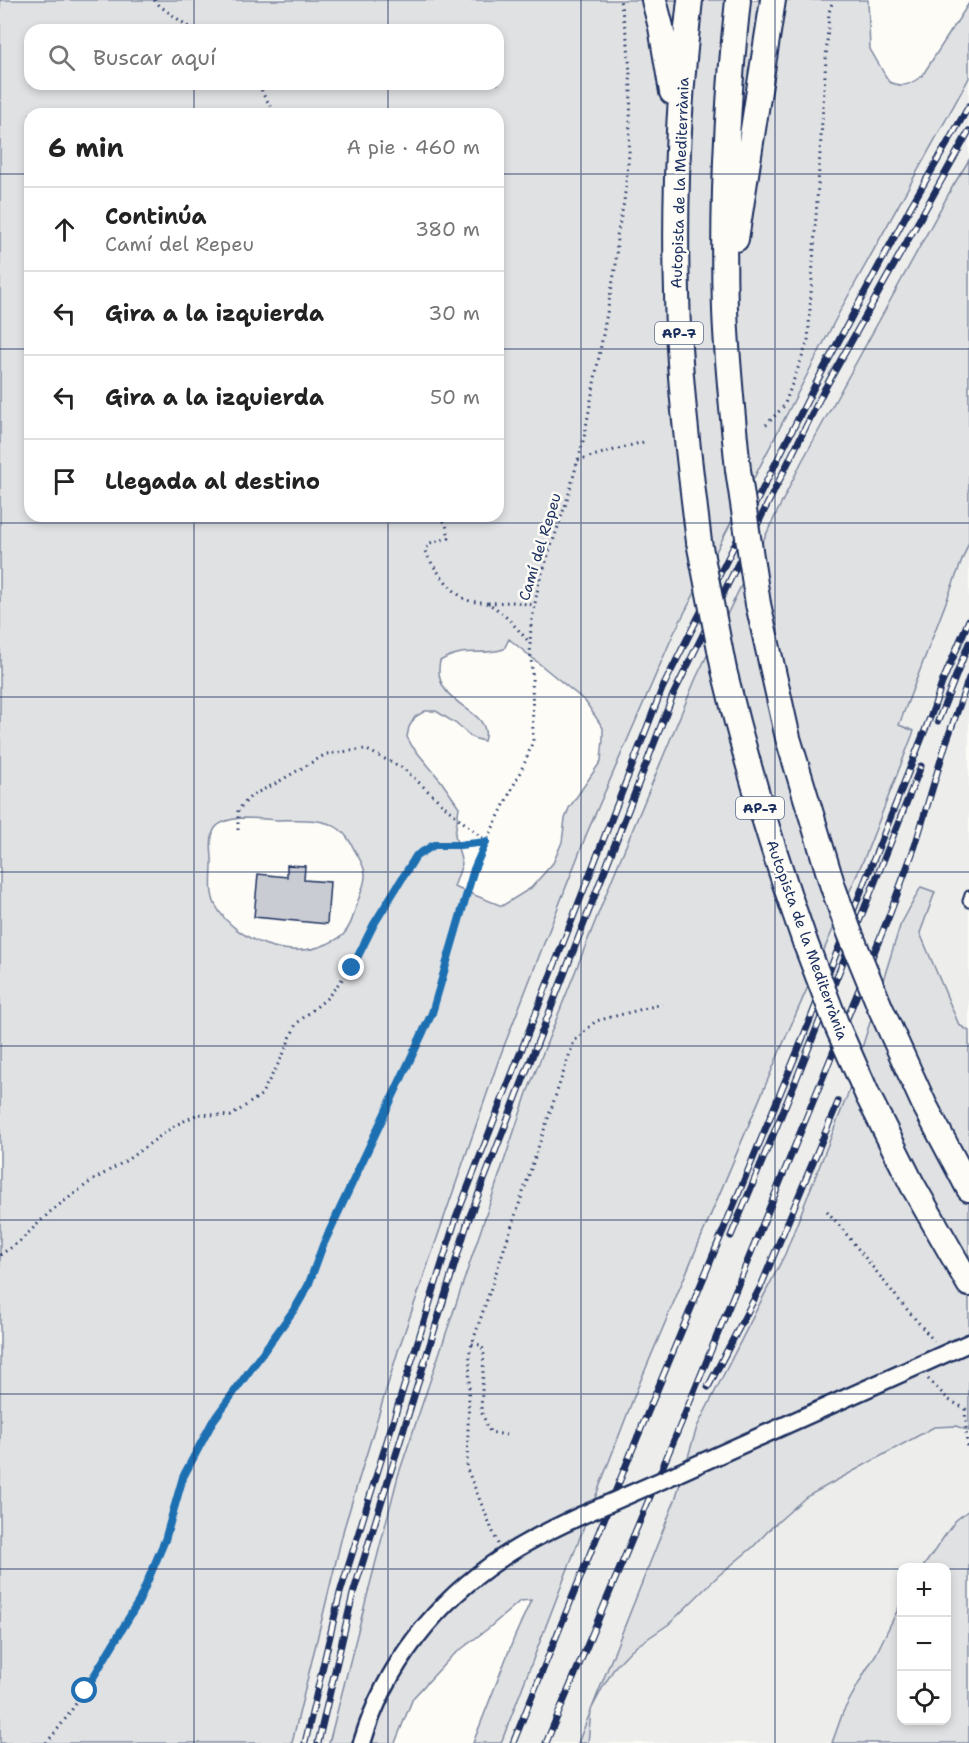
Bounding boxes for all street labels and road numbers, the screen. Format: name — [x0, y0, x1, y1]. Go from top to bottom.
street label: Autopista de la Mediterrània — [666, 76, 694, 289]
road number: AP-7 — [655, 322, 703, 344]
street label: Camí del Repeu — [514, 491, 566, 603]
road number: AP-7 — [736, 797, 784, 819]
street label: Autopista de la Mediterrània — [761, 837, 853, 1043]

